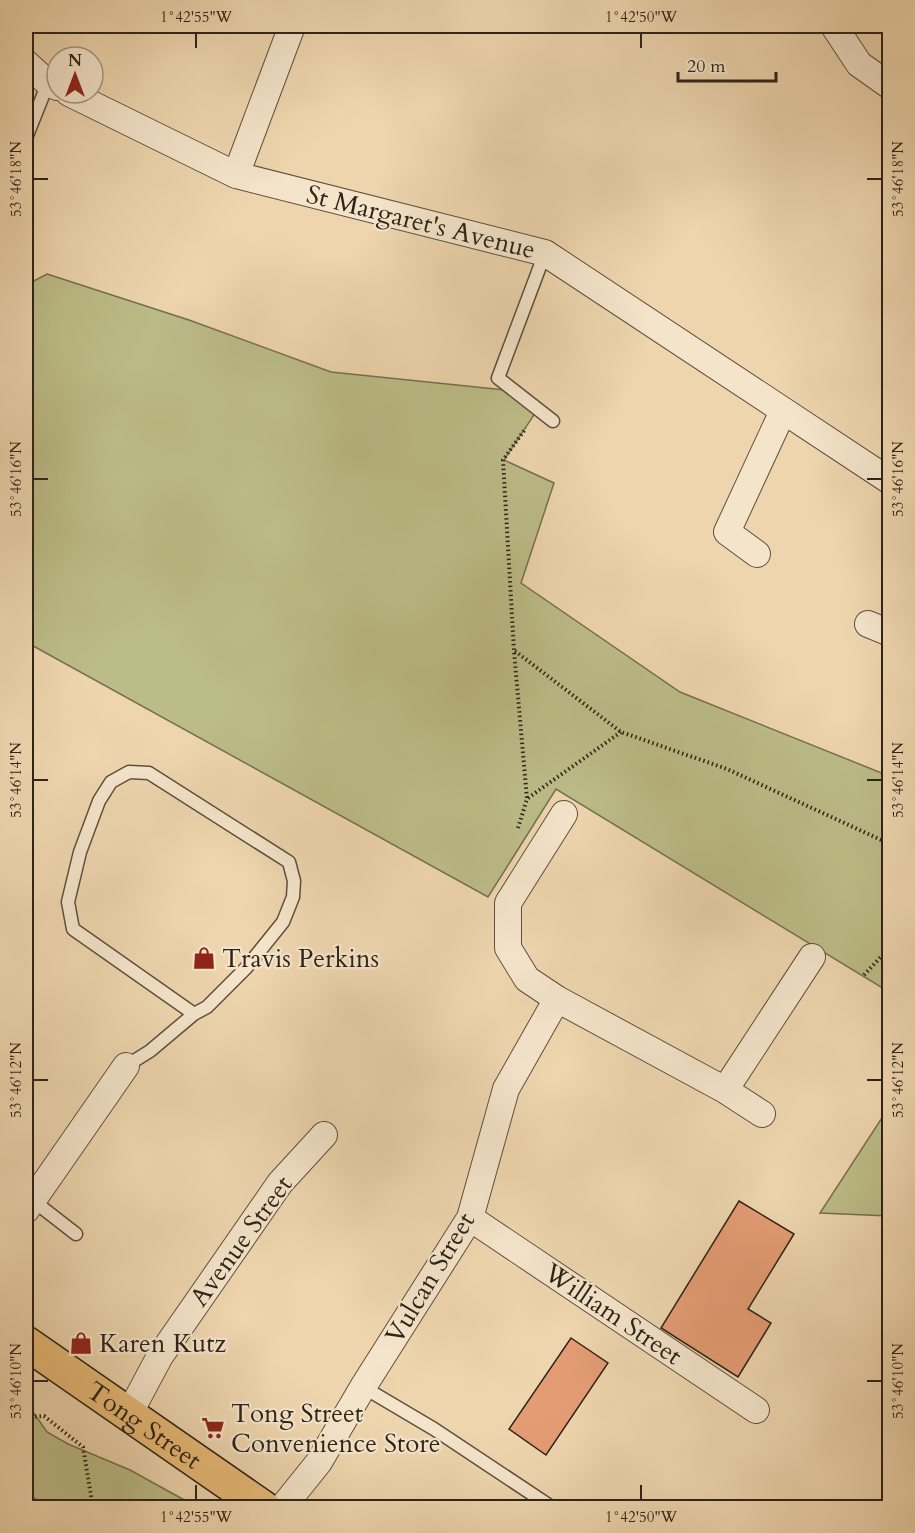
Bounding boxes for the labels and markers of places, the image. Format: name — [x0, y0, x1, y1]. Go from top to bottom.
place label: Travis Perkins — [222, 941, 379, 976]
shop icon: Travis Perkins — [191, 945, 217, 971]
place label: Karen Kutz — [99, 1326, 226, 1361]
shop icon: Karen Kutz — [68, 1330, 94, 1356]
place label: Tong Street Convenience Store — [231, 1396, 441, 1461]
supermarket icon: Tong Street Convenience Store — [200, 1415, 226, 1441]

